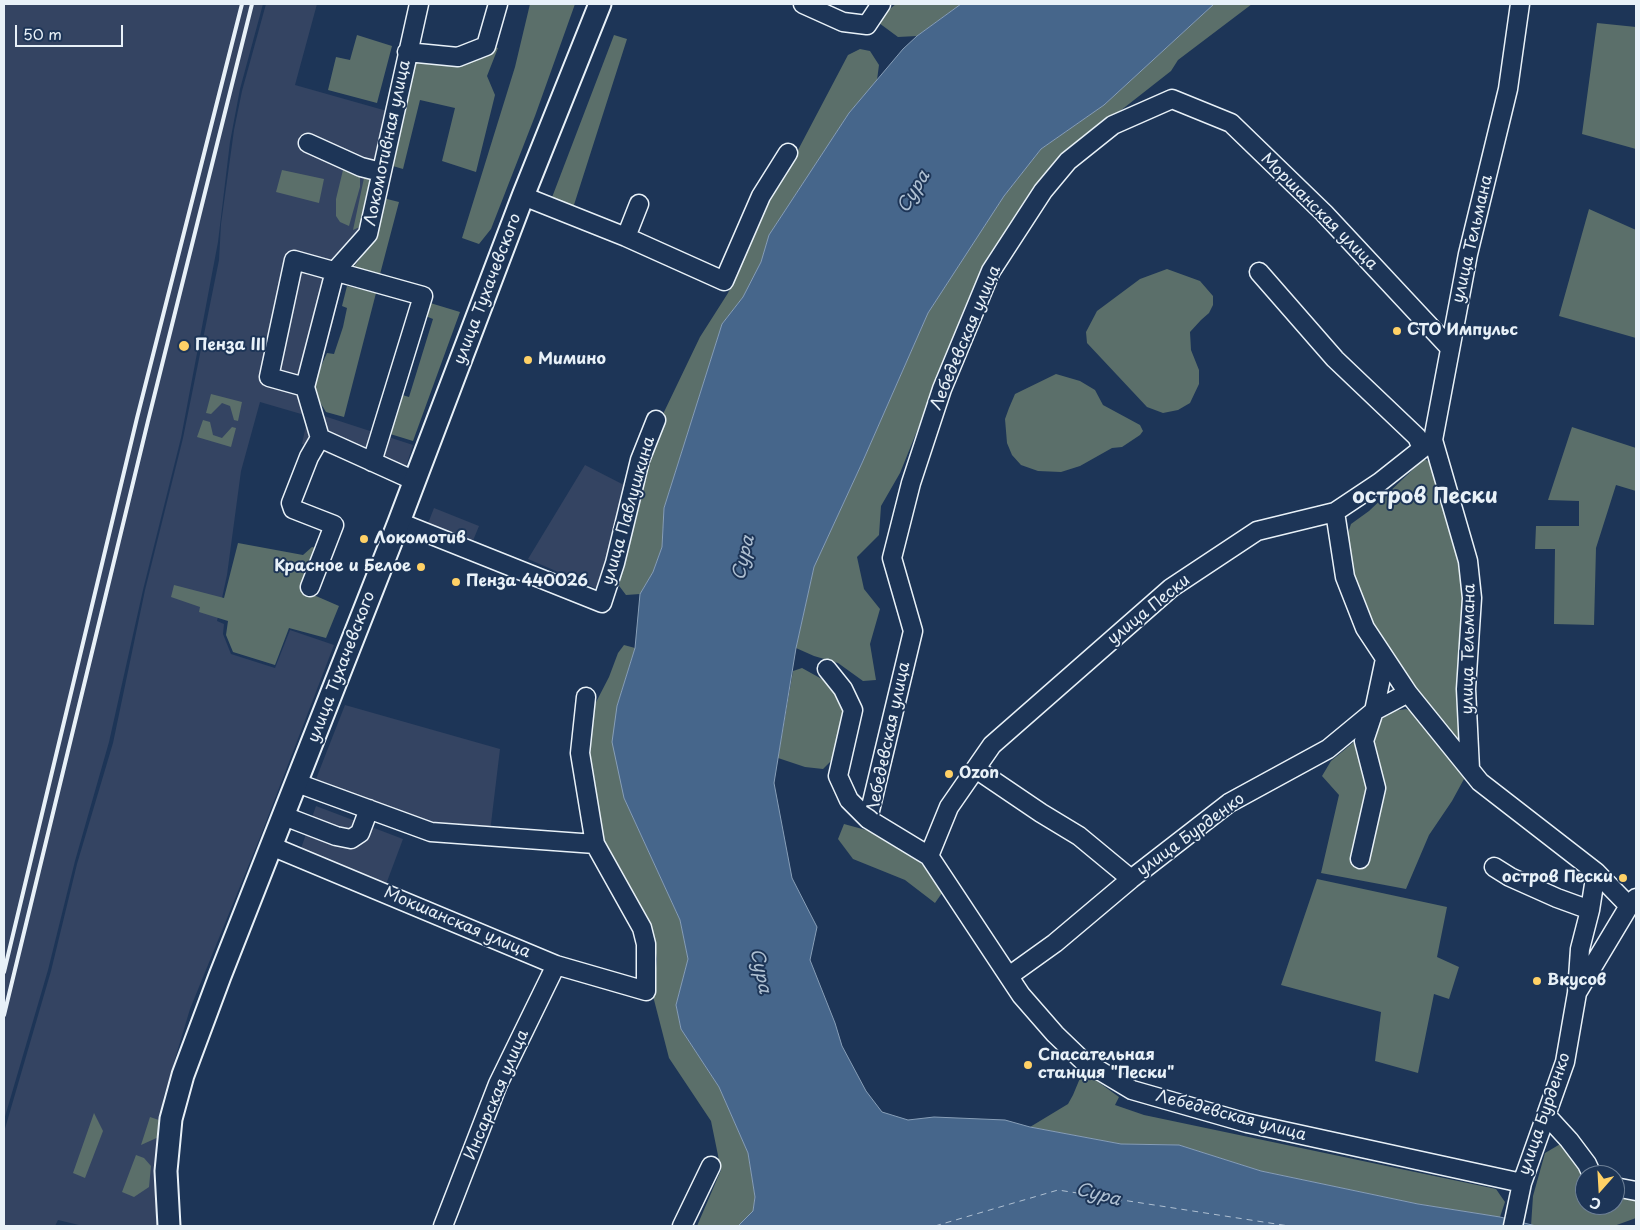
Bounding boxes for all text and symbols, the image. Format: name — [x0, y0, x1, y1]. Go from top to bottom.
scale bar — [18, 15, 125, 47]
text: 50 m — [23, 22, 62, 45]
street label: Локомотивная улица — [361, 58, 415, 228]
street label: Моршанская улица — [1257, 150, 1381, 274]
water label: Сура — [893, 167, 935, 217]
street label: улица Тельмана — [1449, 173, 1497, 305]
street label: улица Тухачевского — [450, 211, 526, 367]
street label: Лебедевская улица — [927, 263, 1005, 413]
place label: СТО Импульс — [1407, 321, 1518, 341]
marker: СТО Импульс — [1391, 325, 1403, 337]
place label: Пенза III — [195, 336, 266, 356]
marker: Пенза III — [177, 339, 191, 353]
place label: Мимино — [538, 350, 606, 370]
marker: Мимино — [522, 354, 534, 366]
street label: улица Павлушкина — [599, 435, 659, 587]
district label: остров Пески — [1352, 484, 1498, 510]
place label: Локомотив — [374, 529, 466, 549]
marker: Локомотив — [358, 533, 370, 545]
water label: Сура — [728, 533, 760, 583]
place label: Красное и Белое — [274, 557, 411, 577]
marker: Красное и Белое — [415, 561, 427, 573]
street label: улица Пески — [1104, 571, 1194, 649]
place label: Пенза 440026 — [466, 572, 588, 592]
marker: Пенза 440026 — [450, 576, 462, 588]
street label: улица Тельмана — [1458, 583, 1480, 715]
street label: улица Тухачевского — [304, 589, 380, 745]
street label: Лебедевская улица — [863, 660, 915, 816]
place label: Ozon — [959, 764, 999, 784]
marker: Ozon — [943, 768, 955, 780]
street label: улица Бурденко — [1134, 790, 1248, 880]
place label: остров Пески — [1502, 868, 1613, 888]
marker: остров Пески — [1617, 872, 1629, 884]
street label: Мокшанская улица — [381, 883, 533, 963]
water label: Сура — [745, 947, 775, 995]
place label: Вкусов — [1547, 971, 1606, 991]
marker: Вкусов — [1531, 975, 1543, 987]
street label: Инсарская улица — [461, 1027, 533, 1163]
place label: Спасательная станция "Пески" — [1038, 1046, 1174, 1084]
street label: улица Бурденко — [1515, 1050, 1575, 1178]
marker: Спасательная станция "Пески" — [1022, 1059, 1034, 1071]
street label: Лебедевская улица — [1154, 1087, 1308, 1145]
north arrow — [1575, 1165, 1625, 1215]
water label: Сура — [1073, 1179, 1123, 1211]
text: С — [1587, 1192, 1604, 1215]

